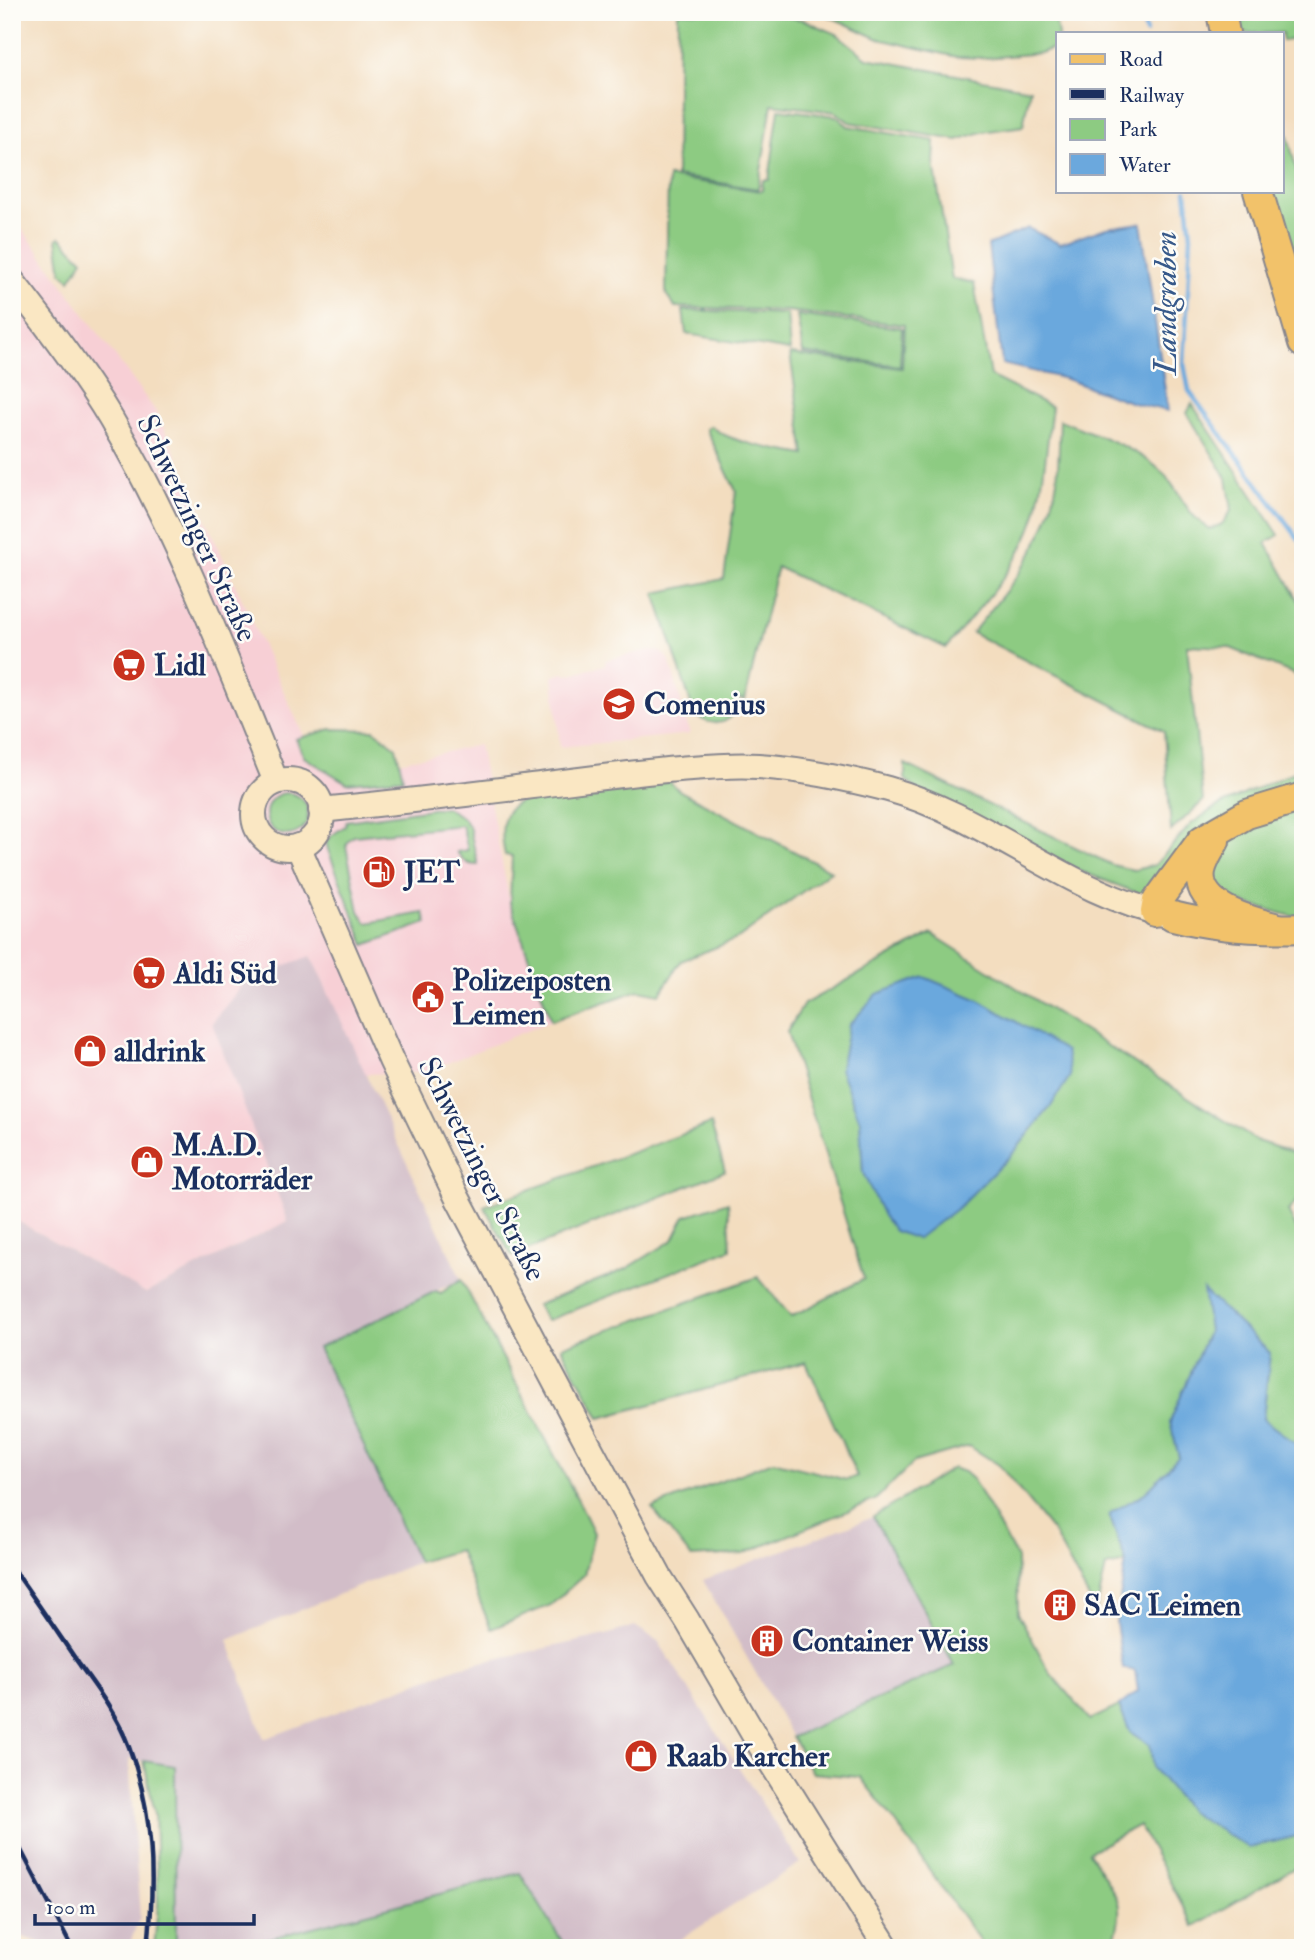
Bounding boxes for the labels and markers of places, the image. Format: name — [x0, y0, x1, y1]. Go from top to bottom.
supermarket icon: Lidl — [110, 646, 148, 684]
place label: Lidl — [154, 647, 206, 684]
school or university icon: Comenius — [600, 685, 638, 723]
place label: Comenius — [644, 686, 765, 723]
fuel station icon: JET — [360, 853, 398, 891]
place label: JET — [402, 854, 461, 891]
supermarket icon: Aldi Süd — [130, 954, 168, 992]
place label: Aldi Süd — [172, 955, 277, 992]
place label: Polizeiposten Leimen — [452, 962, 612, 1033]
public building icon: Polizeiposten Leimen — [409, 978, 447, 1016]
shop icon: alldrink — [71, 1032, 109, 1070]
place label: alldrink — [114, 1033, 206, 1070]
place label: M.A.D. Motorräder — [171, 1127, 313, 1198]
shop icon: M.A.D. Motorräder — [128, 1143, 166, 1181]
building icon: SAC Leimen — [1041, 1586, 1079, 1624]
place label: SAC Leimen — [1084, 1587, 1242, 1624]
building icon: Container Weiss — [748, 1622, 786, 1660]
place label: Container Weiss — [792, 1623, 988, 1660]
shop icon: Raab Karcher — [622, 1737, 660, 1775]
place label: Raab Karcher — [666, 1738, 830, 1775]

